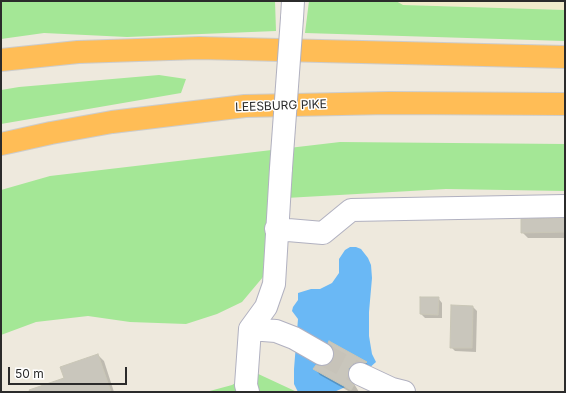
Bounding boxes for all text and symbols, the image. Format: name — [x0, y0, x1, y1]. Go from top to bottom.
street label: LEESBURG PIKE — [235, 97, 327, 115]
scale bar — [10, 359, 129, 385]
text: 50 m — [15, 366, 44, 381]

